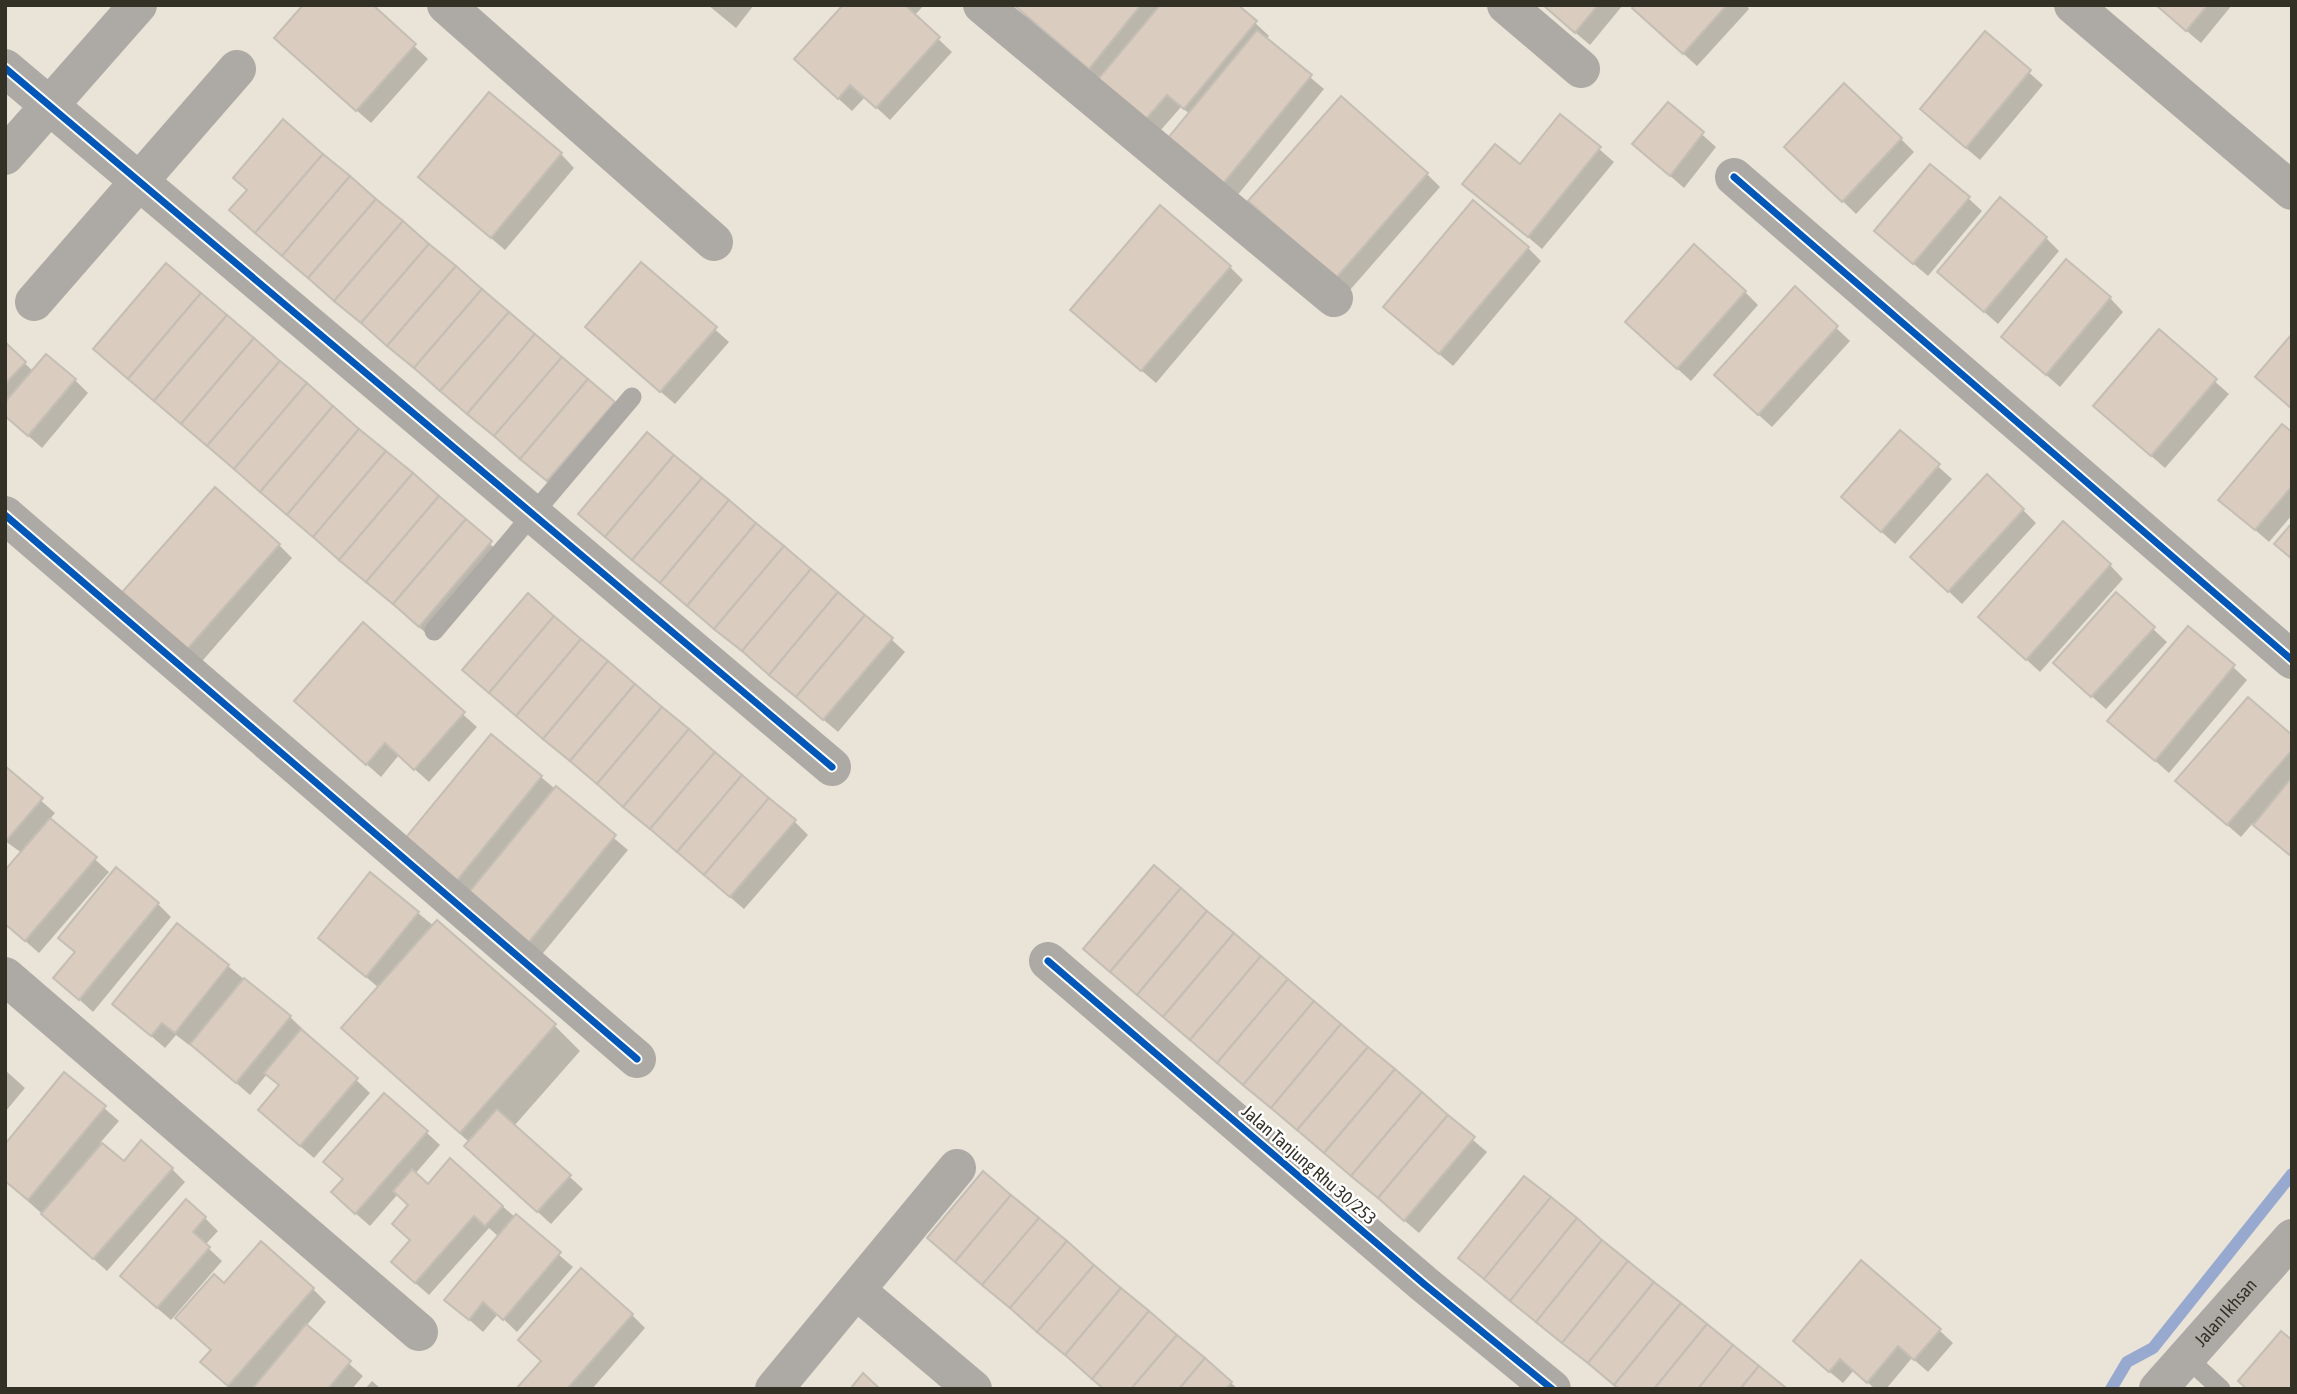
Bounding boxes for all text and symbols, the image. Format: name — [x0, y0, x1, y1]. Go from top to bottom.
street label: Jalan Tanjung Rhu 30/253 — [1238, 1101, 1381, 1229]
street label: Jalan Ikhsan — [2190, 1274, 2261, 1350]

